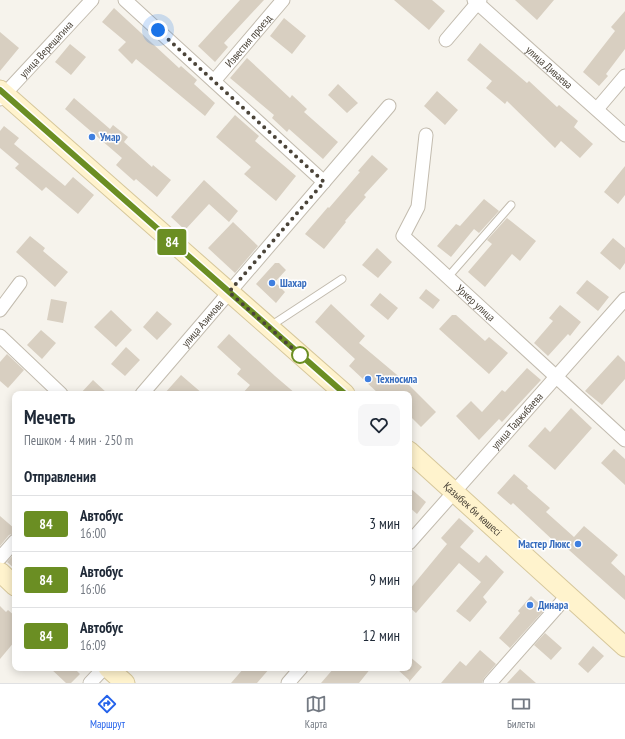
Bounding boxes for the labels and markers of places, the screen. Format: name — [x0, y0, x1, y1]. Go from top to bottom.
place label: Умар — [99, 130, 120, 144]
marker: Умар — [87, 132, 97, 142]
place label: Шахар — [280, 276, 307, 290]
marker: Шахар — [267, 278, 277, 288]
unlabelled marker — [291, 346, 309, 364]
place label: Техносила — [376, 372, 418, 386]
marker: Техносила — [363, 374, 373, 384]
place label: Мастер Люкс — [518, 537, 570, 551]
marker: Мастер Люкс — [573, 539, 583, 549]
place label: Динара — [538, 598, 569, 612]
marker: Динара — [525, 600, 535, 610]

